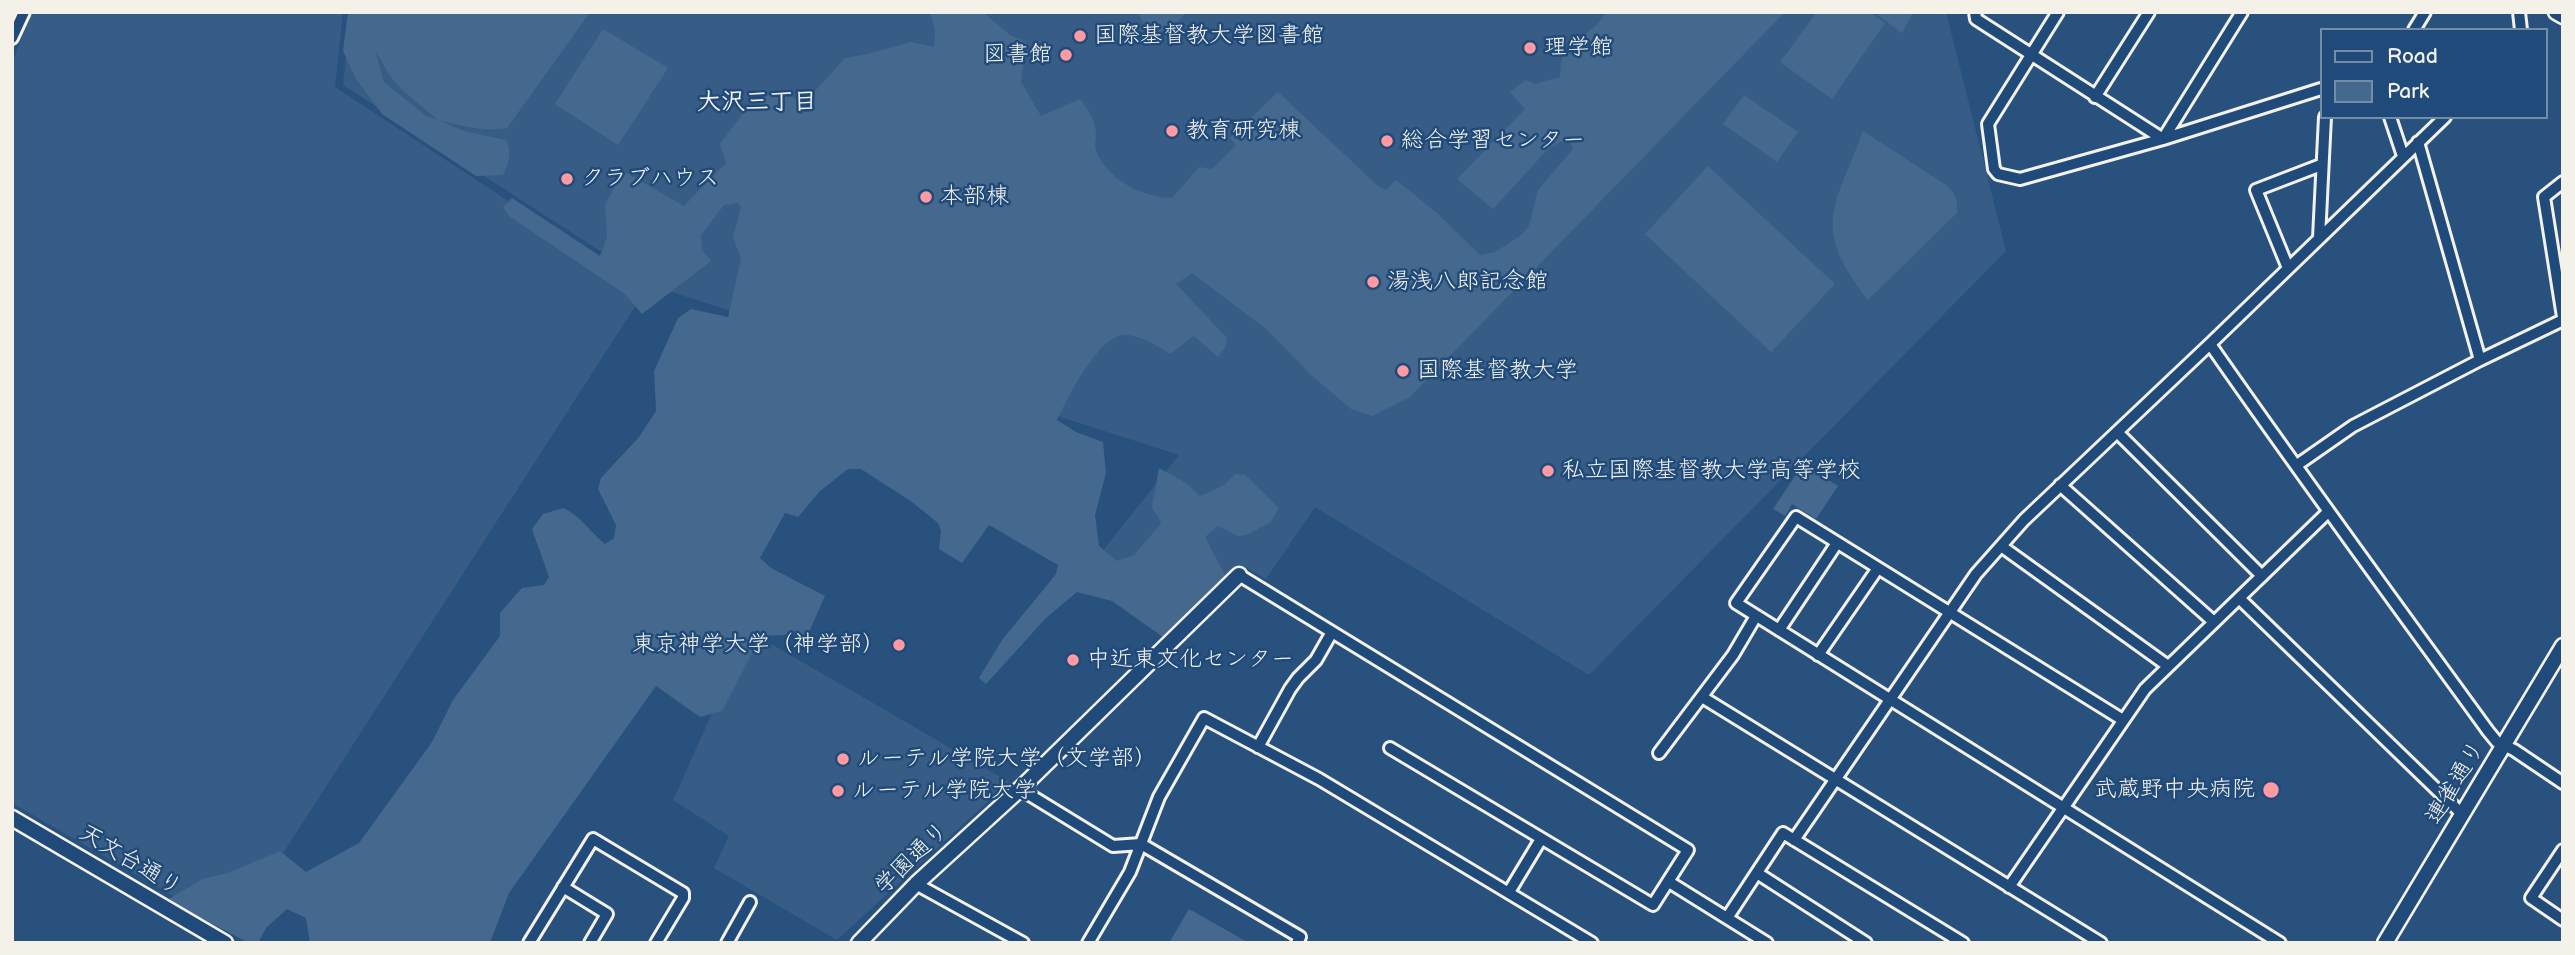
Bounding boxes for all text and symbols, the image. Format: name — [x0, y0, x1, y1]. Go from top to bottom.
place label: 国際基督教大学図書館 — [1094, 22, 1324, 50]
marker: 国際基督教大学図書館 — [1072, 28, 1088, 44]
legend — [2320, 28, 2547, 119]
place label: 理学館 — [1544, 34, 1613, 62]
marker: 理学館 — [1522, 40, 1538, 56]
place label: 図書館 — [983, 41, 1052, 69]
text: Road — [2387, 44, 2438, 69]
marker: 図書館 — [1058, 47, 1074, 63]
text: Park — [2387, 79, 2429, 104]
district label: 大沢三丁目 — [697, 89, 817, 117]
place label: 教育研究棟 — [1186, 117, 1301, 145]
marker: 教育研究棟 — [1164, 123, 1180, 139]
place label: 総合学習センター — [1401, 127, 1585, 155]
marker: 総合学習センター — [1379, 133, 1395, 149]
place label: クラブハウス — [581, 165, 719, 193]
marker: クラブハウス — [559, 171, 575, 187]
place label: 本部棟 — [940, 183, 1009, 211]
marker: 本部棟 — [918, 189, 934, 205]
place label: 湯浅八郎記念館 — [1387, 268, 1548, 296]
marker: 湯浅八郎記念館 — [1365, 274, 1381, 290]
place label: 国際基督教大学 — [1417, 357, 1578, 385]
marker: 国際基督教大学 — [1395, 363, 1411, 379]
place label: 私立国際基督教大学高等学校 — [1562, 457, 1861, 485]
marker: 私立国際基督教大学高等学校 — [1540, 463, 1556, 479]
place label: 東京神学大学（神学部） — [632, 631, 885, 659]
marker: 東京神学大学（神学部） — [891, 637, 907, 653]
place label: 中近東文化センター — [1087, 646, 1294, 674]
marker: 中近東文化センター — [1065, 652, 1081, 668]
street label: 連雀通り — [2420, 736, 2492, 830]
place label: ルーテル学院大学（文学部） — [857, 745, 1157, 773]
marker: ルーテル学院大学（文学部） — [835, 751, 851, 767]
place label: 武蔵野中央病院 — [2094, 776, 2255, 804]
place label: ルーテル学院大学 — [852, 777, 1037, 805]
marker: 武蔵野中央病院 — [2261, 780, 2281, 800]
marker: ルーテル学院大学 — [830, 783, 846, 799]
street label: 学園通り — [869, 817, 955, 901]
street label: 天文台通り — [74, 820, 186, 902]

